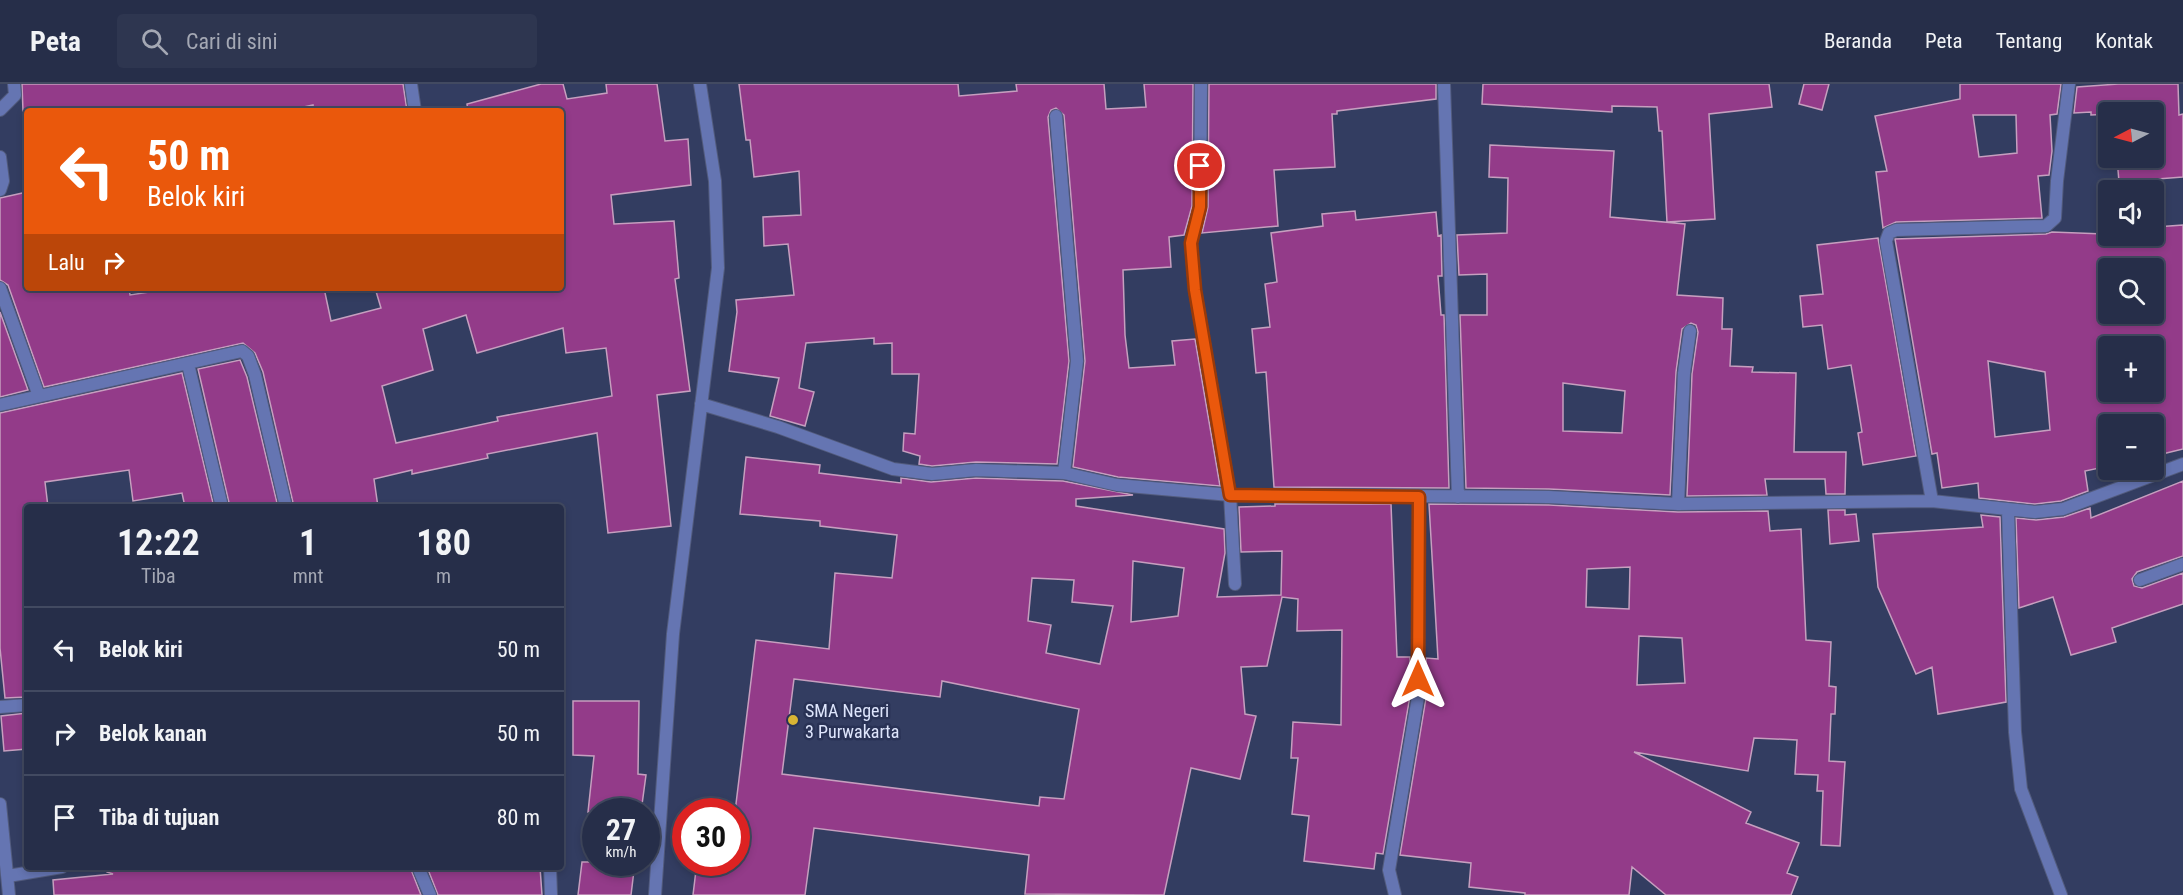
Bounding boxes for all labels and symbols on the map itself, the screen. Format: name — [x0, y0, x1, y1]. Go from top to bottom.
north arrow — [2098, 102, 2164, 168]
pin — [1174, 140, 1225, 191]
position arrow — [1386, 647, 1450, 711]
place label: SMA Negeri 3 Purwakarta — [805, 700, 899, 742]
marker: SMA Negeri 3 Purwakarta — [786, 713, 800, 727]
speed limit sign: 30 — [672, 798, 750, 876]

